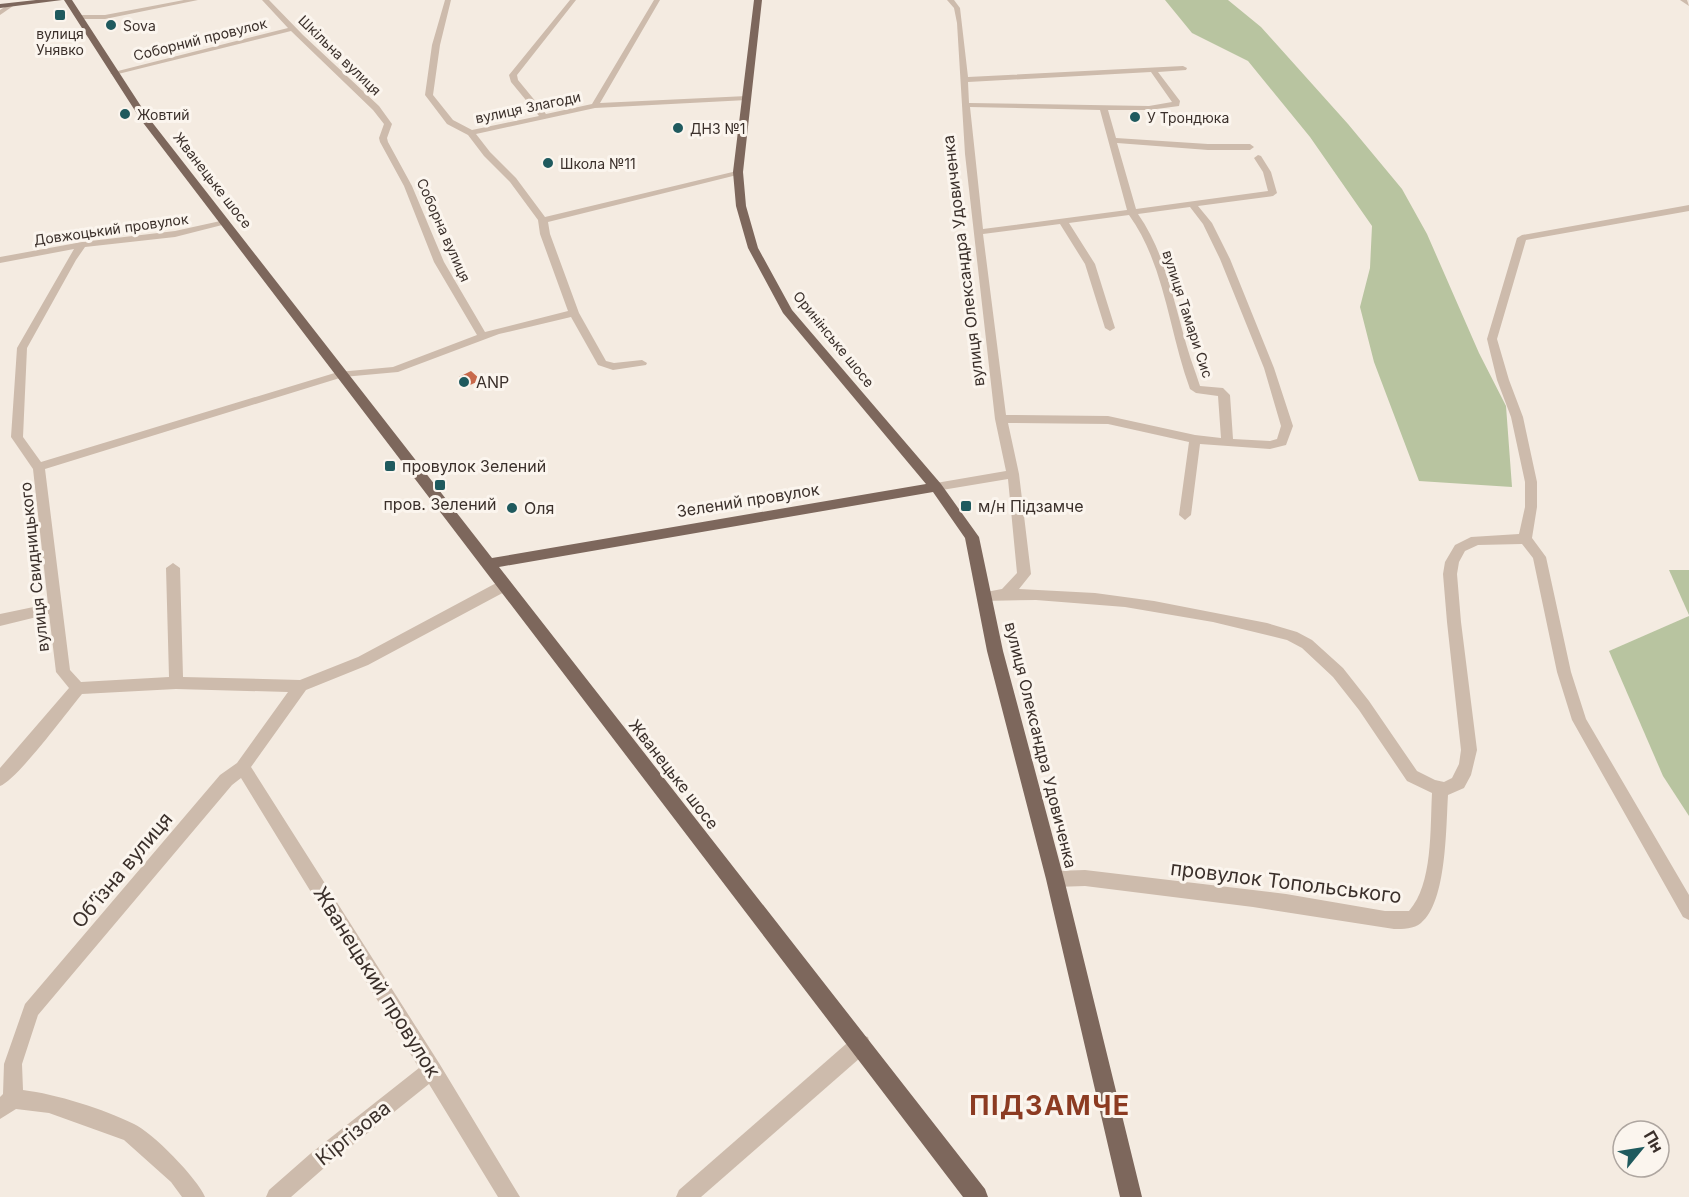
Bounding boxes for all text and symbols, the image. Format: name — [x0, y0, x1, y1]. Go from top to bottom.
marker: вулиця Унявко — [53, 8, 67, 22]
street label: Шкільна вулиця — [295, 11, 385, 99]
street label: Соборний провулок — [131, 14, 269, 64]
place label: Sova — [123, 17, 156, 34]
marker: Sova — [104, 18, 118, 32]
place label: вулиця Унявко — [36, 25, 84, 58]
street label: вулиця Злагоди — [474, 88, 582, 126]
place label: Жовтий — [137, 106, 190, 123]
marker: Жовтий — [118, 107, 132, 121]
place label: У Трондюка — [1147, 109, 1229, 126]
marker: У Трондюка — [1128, 110, 1142, 124]
place label: ДНЗ №1 — [690, 120, 745, 137]
marker: ДНЗ №1 — [671, 121, 685, 135]
street label: Жванецьке шосе — [170, 129, 256, 231]
street label: вулиця Олександра Удовиченка — [938, 134, 988, 388]
place label: Школа №11 — [560, 155, 636, 172]
marker: Школа №11 — [541, 156, 555, 170]
street label: Соборна вулиця — [414, 176, 474, 284]
street label: Довжоцький провулок — [33, 210, 190, 248]
street label: вулиця Тамари Сис — [1159, 248, 1217, 380]
street label: Оринінське шосе — [790, 288, 878, 390]
place label: ANP — [476, 372, 509, 392]
marker: ANP — [457, 375, 471, 389]
place label: провулок Зелений — [402, 456, 546, 476]
marker: провулок Зелений — [383, 459, 397, 473]
marker: пров. Зелений — [433, 478, 447, 492]
street label: Зелений провулок — [675, 479, 821, 521]
street label: вулиця Свидницького — [15, 481, 53, 653]
place label: пров. Зелений — [383, 494, 497, 514]
place label: м/н Підзамче — [978, 496, 1084, 516]
place label: Оля — [524, 498, 554, 518]
marker: м/н Підзамче — [959, 499, 973, 513]
marker: Оля — [505, 501, 519, 515]
street label: вулиця Олександра Удовиченка — [1001, 620, 1081, 870]
street label: Жванецьке шосе — [625, 715, 723, 833]
street label: Обʼїзна вулиця — [67, 807, 177, 933]
street label: провулок Топольського — [1169, 856, 1403, 908]
street label: Жванецький провулок — [308, 882, 446, 1082]
district label: ПІДЗАМЧЕ — [969, 1089, 1131, 1122]
street label: Кіргізова — [311, 1096, 395, 1170]
north arrow — [1611, 1119, 1671, 1179]
text: Пн — [1640, 1127, 1668, 1156]

